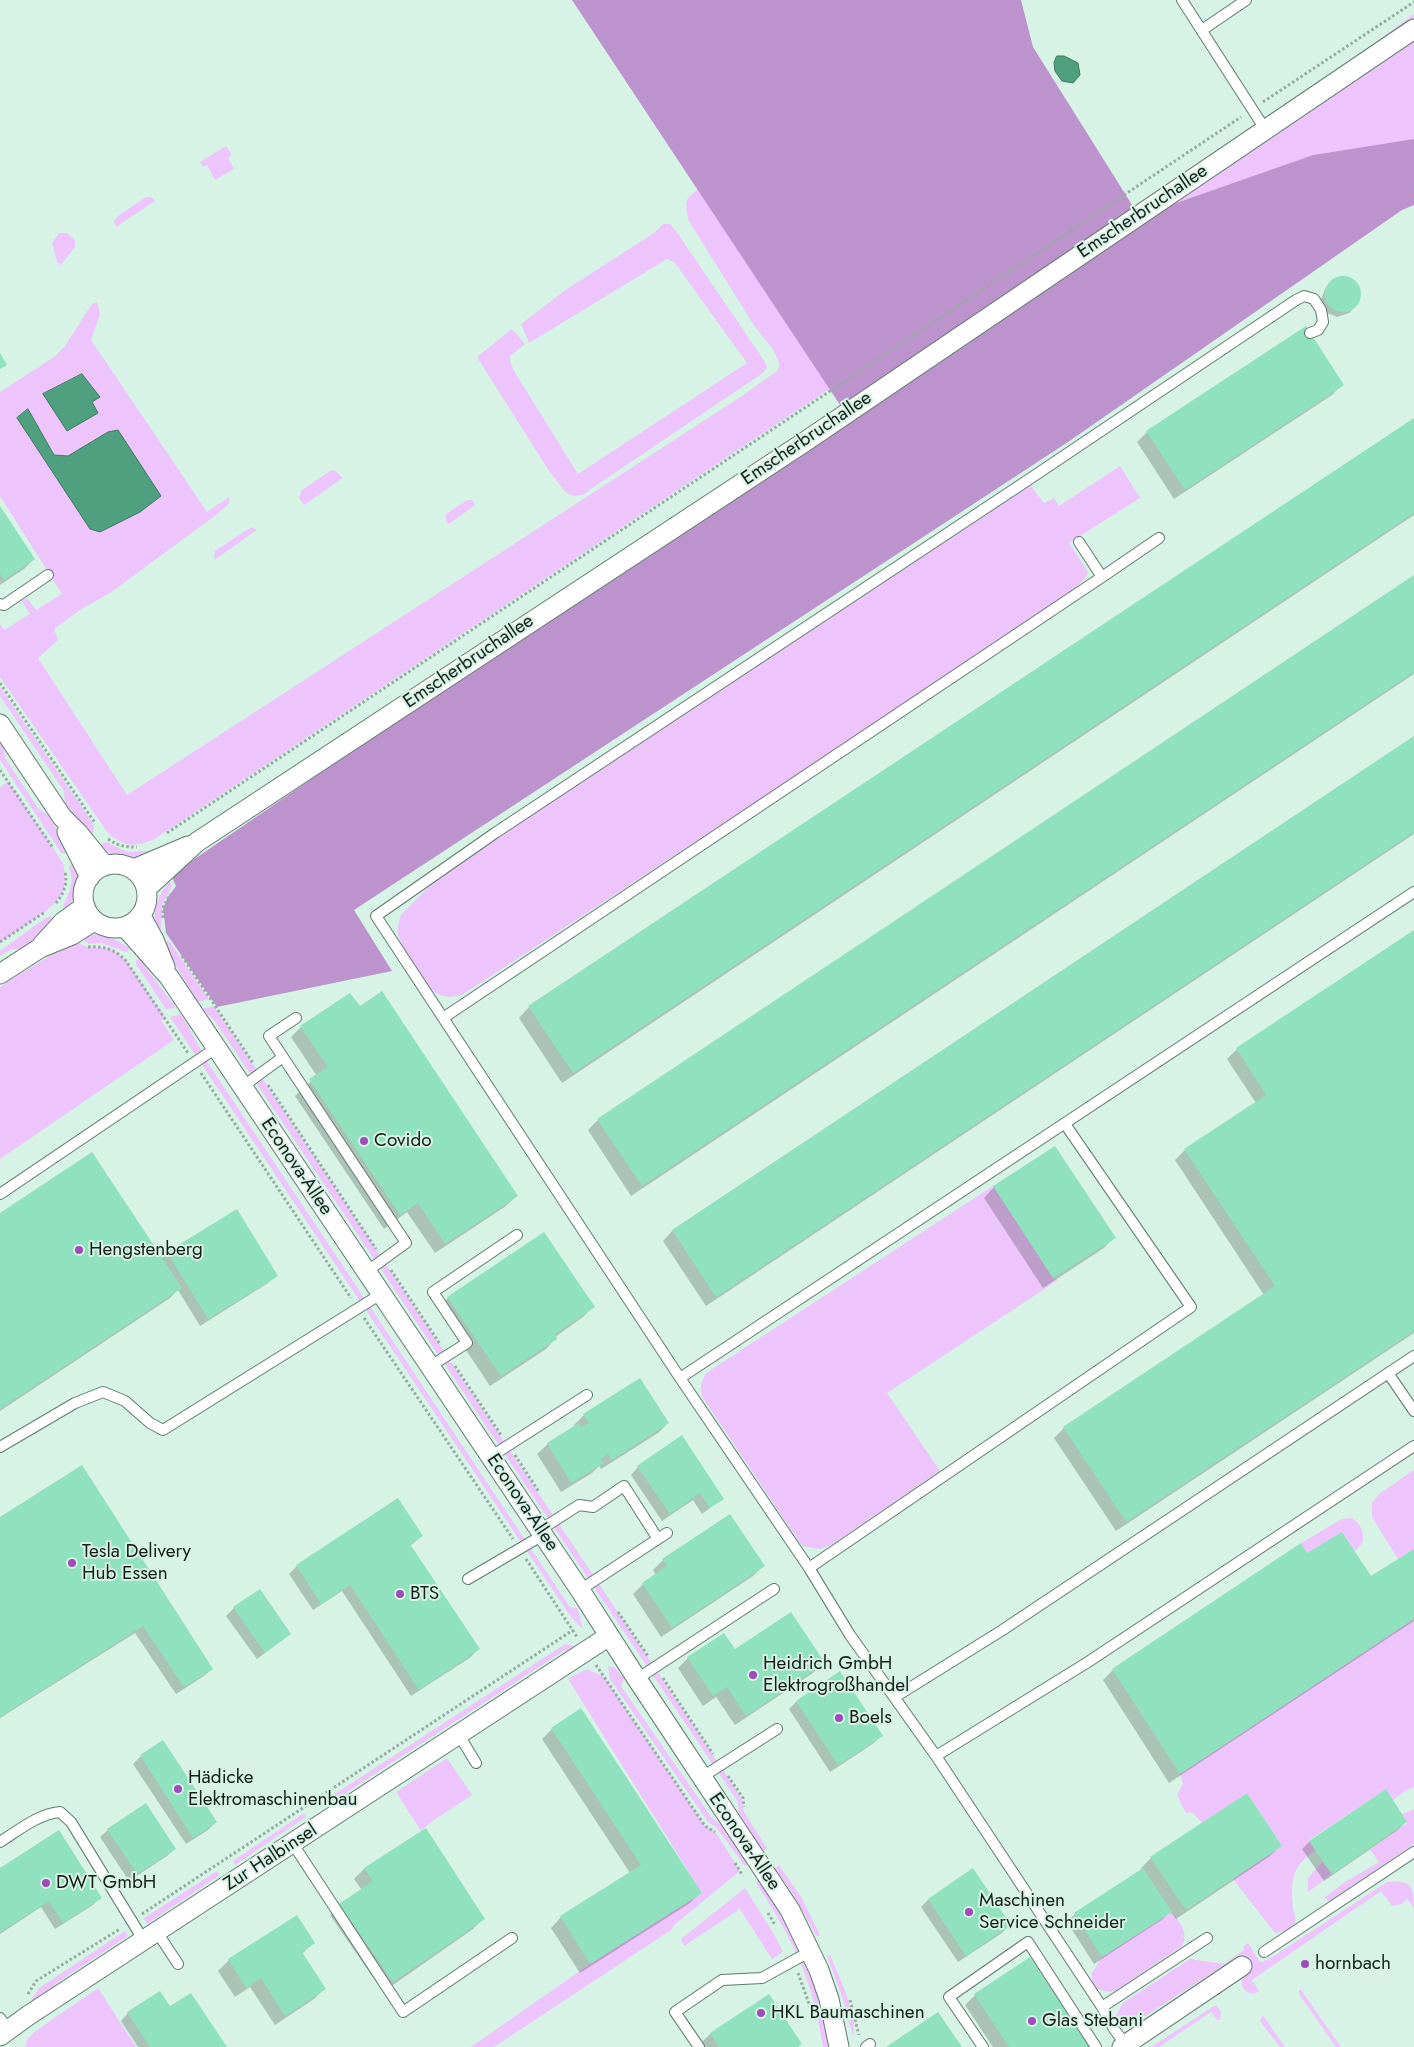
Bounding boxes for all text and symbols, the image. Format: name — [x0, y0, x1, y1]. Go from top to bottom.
street label: Emscherbruchallee — [1074, 160, 1212, 264]
street label: Emscherbruchallee — [738, 387, 876, 491]
street label: Emscherbruchallee — [400, 610, 538, 714]
street label: Econova-Allee — [255, 1114, 337, 1220]
place label: Covido — [374, 1130, 432, 1152]
marker: Covido — [358, 1135, 370, 1147]
place label: Hengstenberg — [89, 1239, 203, 1261]
marker: Hengstenberg — [73, 1244, 85, 1256]
street label: Econova-Allee — [481, 1450, 563, 1556]
place label: Tesla Delivery Hub Essen — [82, 1541, 191, 1585]
marker: Tesla Delivery Hub Essen — [66, 1557, 78, 1569]
place label: BTS — [410, 1583, 439, 1605]
marker: BTS — [394, 1588, 406, 1600]
place label: Heidrich GmbH Elektrogroßhandel — [763, 1653, 909, 1697]
marker: Heidrich GmbH Elektrogroßhandel — [747, 1669, 759, 1681]
place label: Boels — [849, 1707, 892, 1729]
marker: Boels — [833, 1712, 845, 1724]
place label: Hädicke Elektromaschinenbau — [188, 1767, 357, 1811]
marker: Hädicke Elektromaschinenbau — [172, 1783, 184, 1795]
street label: Econova-Allee — [703, 1789, 785, 1895]
street label: Zur Halbinsel — [220, 1819, 322, 1897]
place label: DWT GmbH — [56, 1872, 156, 1894]
marker: DWT GmbH — [40, 1877, 52, 1889]
place label: Maschinen Service Schneider — [979, 1890, 1125, 1934]
marker: Maschinen Service Schneider — [963, 1906, 975, 1918]
place label: hornbach — [1315, 1953, 1391, 1975]
marker: hornbach — [1299, 1958, 1311, 1970]
place label: HKL Baumaschinen — [771, 2002, 925, 2024]
marker: HKL Baumaschinen — [755, 2007, 767, 2019]
place label: Glas Stebani — [1042, 2010, 1143, 2032]
marker: Glas Stebani — [1026, 2015, 1038, 2027]

